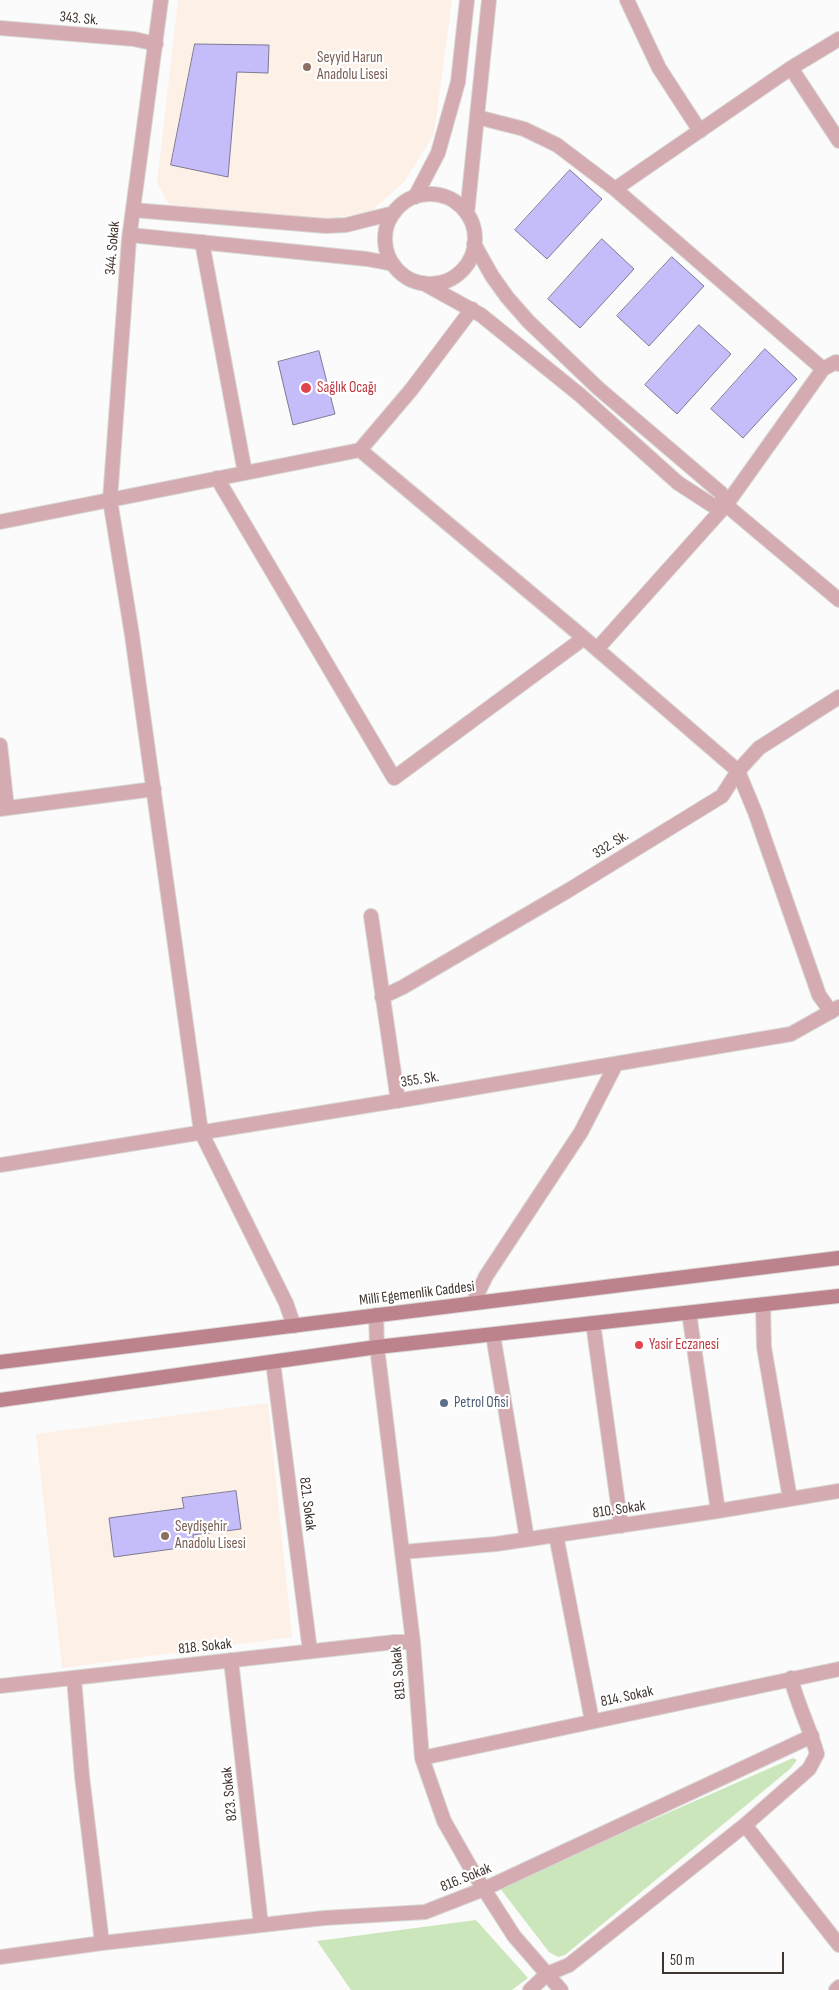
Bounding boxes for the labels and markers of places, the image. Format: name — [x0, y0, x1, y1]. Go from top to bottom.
place label: Seyyid Harun Anadolu Lisesi — [317, 49, 388, 84]
marker: Seyyid Harun Anadolu Lisesi — [301, 61, 313, 73]
place label: Sağlık Ocağı — [317, 379, 377, 397]
marker: Sağlık Ocağı — [299, 381, 313, 395]
place label: Yasir Eczanesi — [649, 1336, 719, 1354]
marker: Yasir Eczanesi — [633, 1339, 645, 1351]
place label: Petrol Ofisi — [454, 1394, 508, 1412]
marker: Petrol Ofisi — [438, 1397, 450, 1409]
place label: Seydişehir Anadolu Lisesi — [175, 1518, 246, 1553]
marker: Seydişehir Anadolu Lisesi — [159, 1530, 171, 1542]

